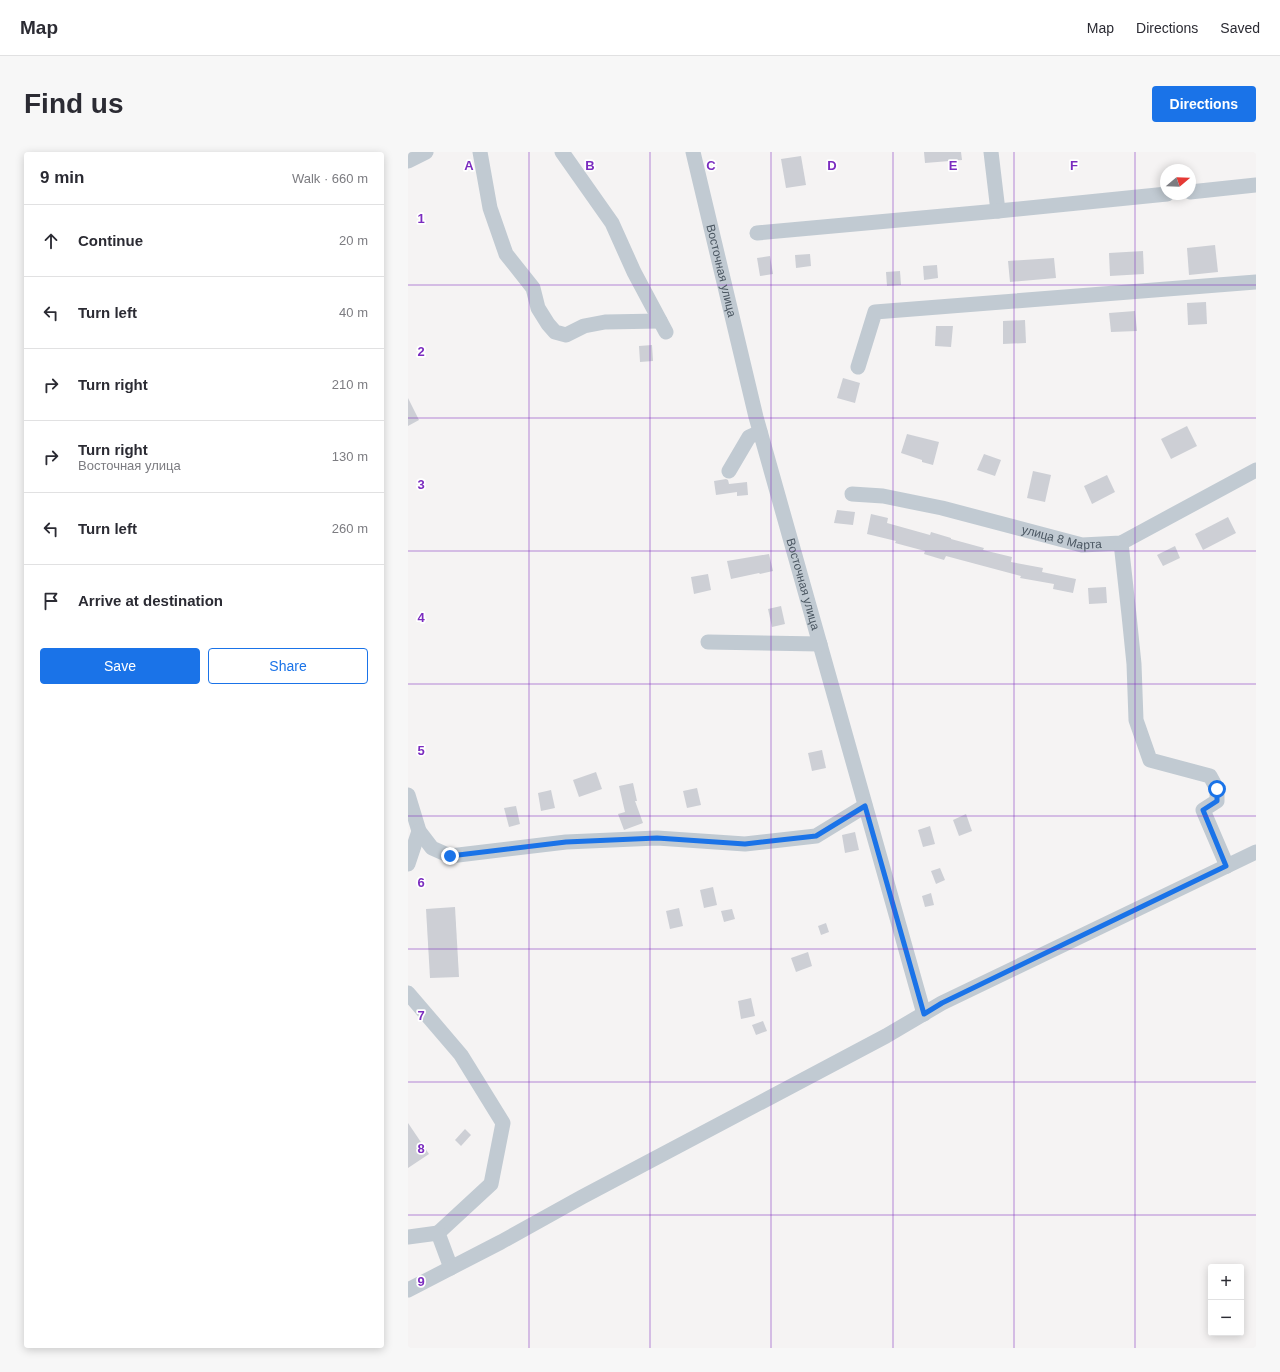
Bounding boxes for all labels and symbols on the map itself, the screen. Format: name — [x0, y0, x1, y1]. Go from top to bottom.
text: A — [464, 158, 474, 173]
text: B — [585, 158, 595, 173]
text: C — [706, 158, 716, 173]
text: D — [827, 158, 837, 173]
text: E — [949, 158, 958, 173]
text: F — [1070, 158, 1078, 173]
north arrow — [1160, 164, 1196, 200]
text: 1 — [417, 211, 425, 226]
street label: Восточная улица — [703, 223, 739, 319]
text: 2 — [417, 344, 425, 359]
text: 3 — [417, 477, 425, 492]
street label: улица 8 Марта — [1020, 522, 1102, 552]
street label: Восточная улица — [783, 537, 823, 632]
text: 4 — [417, 610, 425, 625]
text: 5 — [417, 743, 425, 758]
route start — [1208, 780, 1226, 798]
route end — [441, 847, 459, 865]
text: 6 — [417, 875, 425, 890]
text: 7 — [417, 1008, 425, 1023]
text: 8 — [417, 1141, 425, 1156]
text: 9 — [417, 1274, 425, 1289]

